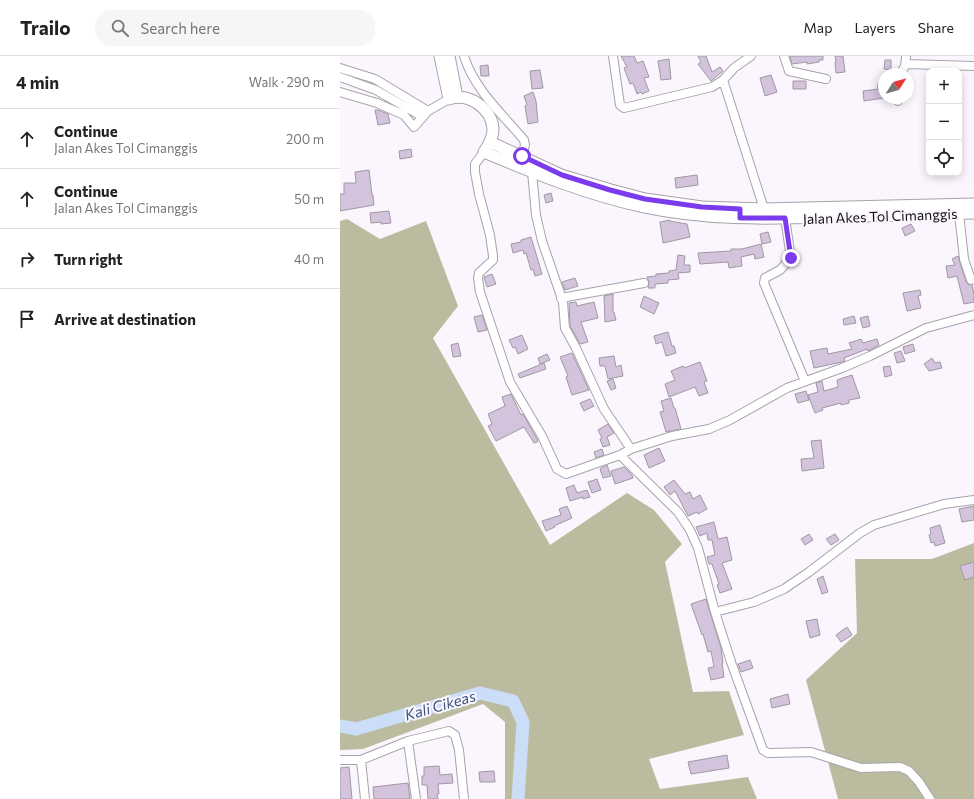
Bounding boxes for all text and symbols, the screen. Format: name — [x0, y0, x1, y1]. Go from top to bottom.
search box — [95, 10, 375, 46]
text: Trailo — [20, 16, 71, 39]
icon: search — [109, 17, 131, 39]
text: Search here — [141, 19, 220, 37]
text: Map — [804, 19, 832, 36]
text: Layers — [854, 19, 896, 36]
text: Share — [918, 19, 954, 36]
north arrow — [878, 68, 914, 104]
map controls — [926, 68, 962, 176]
button: + — [926, 68, 962, 104]
text: 4 min — [16, 72, 59, 93]
text: Walk · 290 m — [249, 74, 324, 90]
button: − — [926, 104, 962, 140]
text: Continue — [54, 122, 118, 140]
icon: ahead — [16, 128, 38, 150]
text: 200 m — [286, 131, 324, 147]
text: Jalan Akes Tol Cimanggis — [54, 140, 198, 156]
button: locate — [926, 140, 962, 176]
route start — [513, 147, 531, 165]
text: Continue — [54, 182, 118, 200]
icon: ahead — [16, 188, 38, 210]
text: 50 m — [294, 191, 324, 207]
text: Jalan Akes Tol Cimanggis — [54, 200, 198, 216]
street label: Jalan Akes Tol Cimanggis — [802, 205, 958, 227]
icon: right — [16, 248, 38, 270]
route end — [782, 249, 800, 267]
text: Turn right — [54, 250, 123, 268]
text: 40 m — [294, 251, 324, 267]
icon: arrive — [16, 308, 38, 330]
text: Arrive at destination — [54, 310, 196, 328]
water label: Kali Cikeas — [402, 686, 478, 724]

